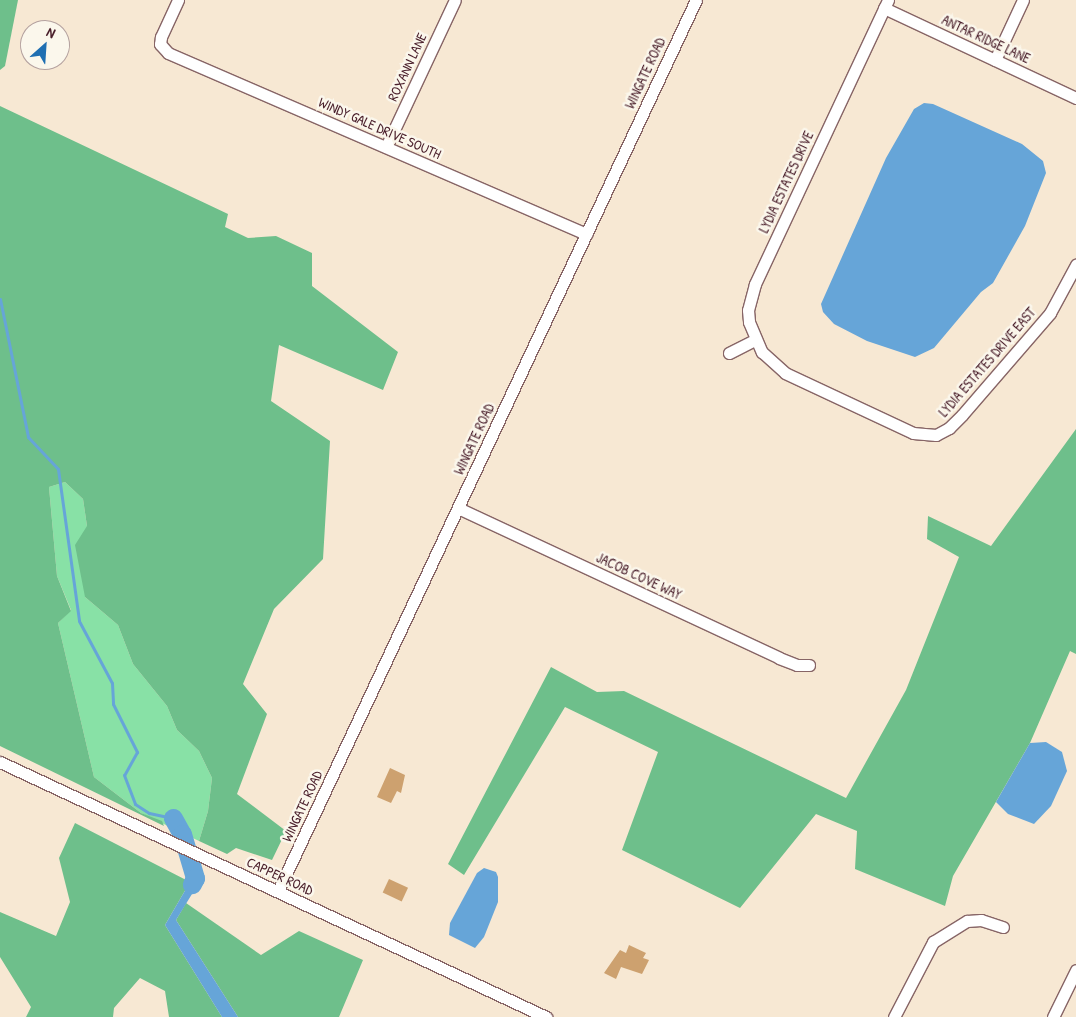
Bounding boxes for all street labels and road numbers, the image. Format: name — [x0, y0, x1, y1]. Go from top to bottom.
street label: ANTAR RIDGE LANE — [939, 11, 1033, 67]
street label: ROXANN LANE — [384, 30, 430, 104]
street label: WINGATE ROAD — [621, 35, 669, 111]
street label: WINDY GALE DRIVE SOUTH — [316, 93, 444, 163]
street label: LYDIA ESTATES DRIVE — [755, 129, 817, 235]
street label: LYDIA ESTATES DRIVE EAST — [935, 304, 1039, 420]
street label: WINGATE ROAD — [450, 401, 498, 477]
street label: JACOB COVE WAY — [594, 549, 684, 603]
street label: WINGATE ROAD — [278, 768, 326, 844]
street label: CAPPER ROAD — [244, 853, 316, 899]

